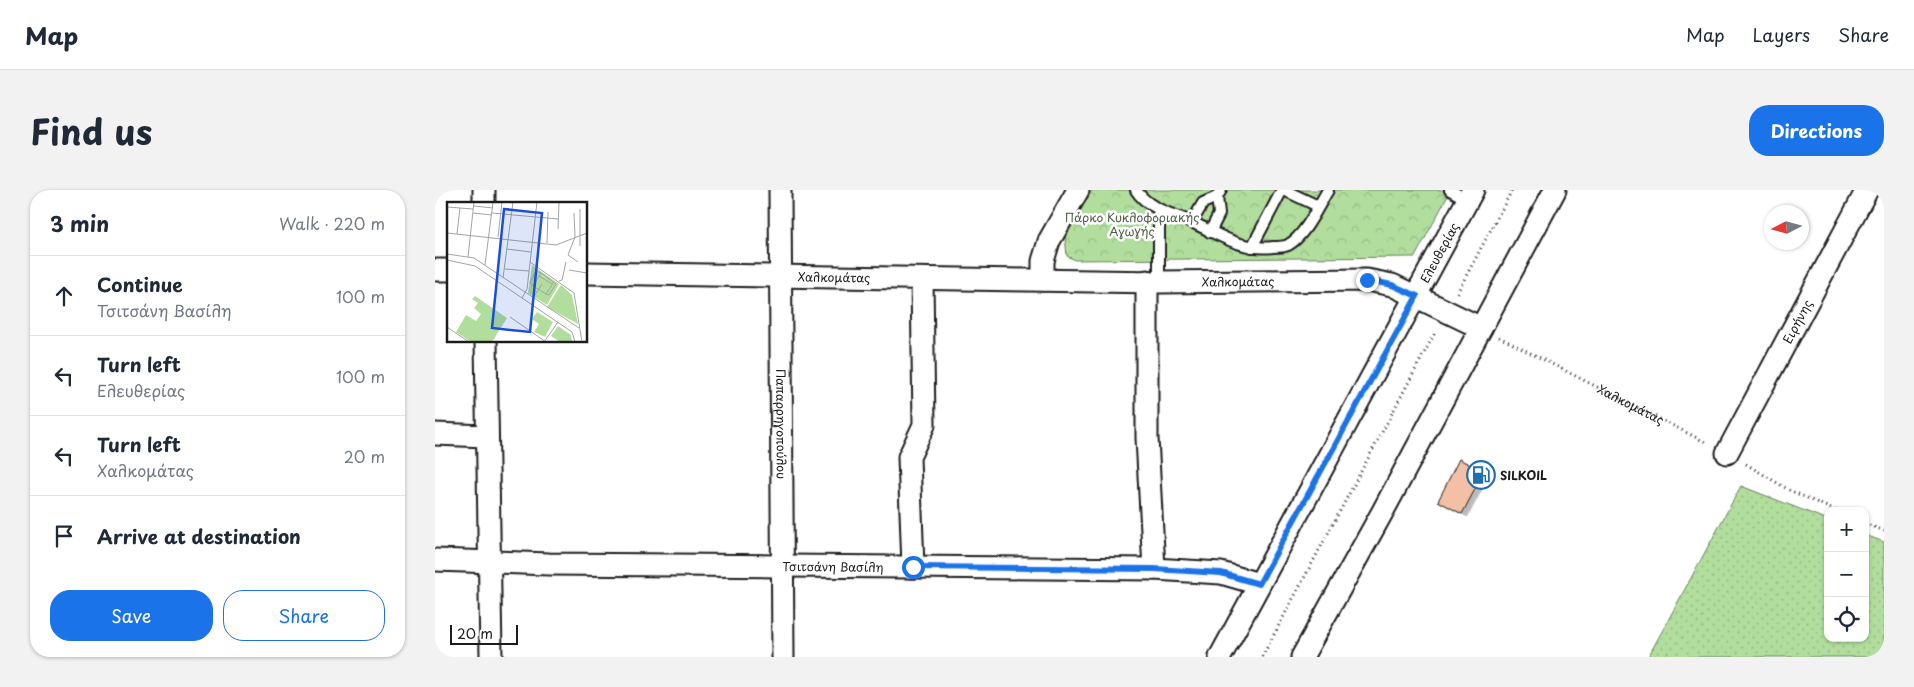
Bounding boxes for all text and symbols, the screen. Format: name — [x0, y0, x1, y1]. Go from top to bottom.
text: Map — [25, 17, 78, 53]
text: Map — [1686, 21, 1725, 48]
text: Layers — [1753, 21, 1810, 48]
text: Share — [1838, 21, 1889, 48]
text: Find us — [30, 104, 152, 157]
button: Directions — [1749, 105, 1884, 156]
inset map — [447, 202, 587, 342]
north arrow — [1764, 205, 1809, 250]
text: 3 min — [50, 207, 109, 239]
park label: Πάρκο Κυκλοφοριακής Αγωγής — [1065, 208, 1199, 240]
text: Walk · 220 m — [279, 211, 385, 235]
street label: Ελευθερίας — [1415, 219, 1463, 286]
street label: Χαλκομάτας — [797, 267, 871, 286]
route end — [1356, 269, 1379, 292]
text: Continue — [97, 270, 183, 298]
street label: Χαλκομάτας — [1201, 272, 1274, 291]
icon: ahead — [50, 282, 78, 310]
text: 100 m — [336, 284, 385, 308]
street label: Ειρήνης — [1778, 296, 1816, 347]
text: Τσιτσάνη Βασίλη — [97, 298, 232, 322]
text: Turn left — [97, 350, 181, 378]
icon: left — [50, 362, 78, 390]
text: 100 m — [336, 364, 385, 388]
street label: Παπαρρηγοπούλου — [772, 369, 791, 479]
text: Ελευθερίας — [97, 378, 185, 402]
street label: Χαλκομάτας — [1594, 380, 1667, 429]
text: Turn left — [97, 430, 181, 458]
icon: left — [50, 442, 78, 470]
text: 20 m — [344, 444, 385, 468]
text: Χαλκομάτας — [97, 458, 194, 482]
fuel station icon: SILKOIL — [1466, 460, 1496, 490]
place label: SILKOIL — [1500, 466, 1547, 484]
map controls — [1824, 507, 1869, 642]
button: + — [1824, 507, 1869, 552]
icon: arrive — [50, 522, 78, 550]
text: Arrive at destination — [97, 522, 301, 550]
button: − — [1824, 552, 1869, 597]
route start — [902, 556, 925, 579]
street label: Τσιτσάνη Βασίλη — [782, 557, 884, 576]
button: Save — [50, 590, 213, 641]
button: Share — [223, 590, 385, 641]
button: locate — [1824, 597, 1869, 642]
scale bar — [450, 622, 517, 645]
text: 20 m — [457, 623, 493, 644]

